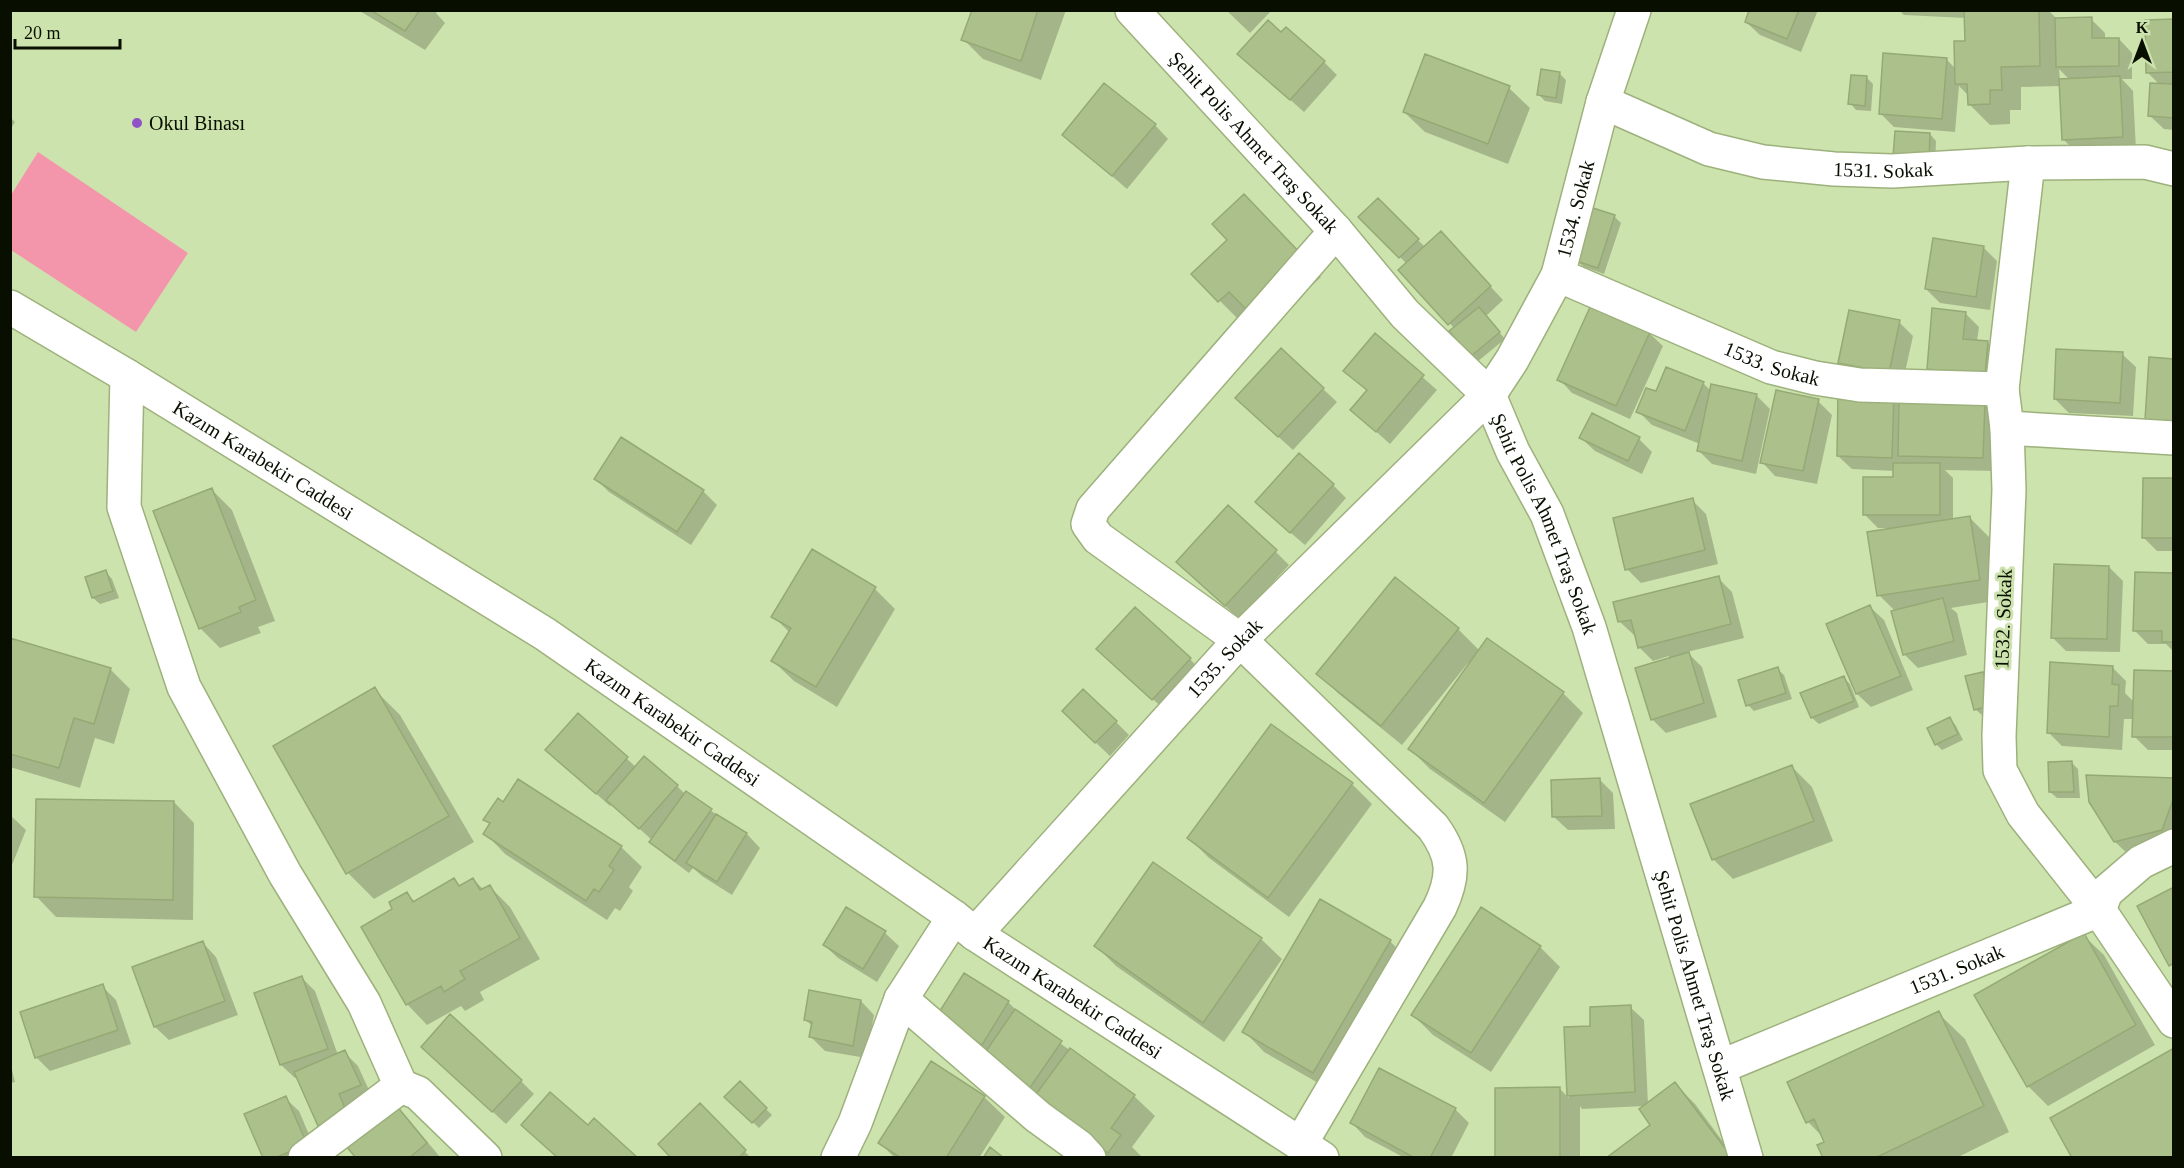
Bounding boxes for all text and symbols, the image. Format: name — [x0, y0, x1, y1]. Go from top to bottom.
scale bar — [15, 12, 120, 50]
north arrow — [2112, 12, 2172, 72]
text: K — [2136, 19, 2149, 36]
text: 20 m — [24, 23, 61, 43]
street label: Şehit Polis Ahmet Traş Sokak — [1164, 47, 1343, 238]
place label: Okul Binası — [149, 112, 246, 134]
marker: Okul Binası — [130, 116, 144, 130]
street label: 1534. Sokak — [1552, 158, 1598, 260]
street label: 1531. Sokak — [1833, 158, 1934, 182]
street label: 1533. Sokak — [1721, 337, 1822, 390]
street label: Kazım Karabekir Caddesi — [169, 396, 358, 524]
street label: Şehit Polis Ahmet Traş Sokak — [1486, 410, 1602, 637]
street label: 1532. Sokak — [1990, 569, 2016, 669]
street label: 1535. Sokak — [1182, 614, 1266, 702]
street label: Kazım Karabekir Caddesi — [581, 654, 765, 791]
street label: Şehit Polis Ahmet Traş Sokak — [1649, 867, 1739, 1103]
street label: Kazım Karabekir Caddesi — [980, 932, 1167, 1063]
street label: 1531. Sokak — [1906, 940, 2007, 998]

